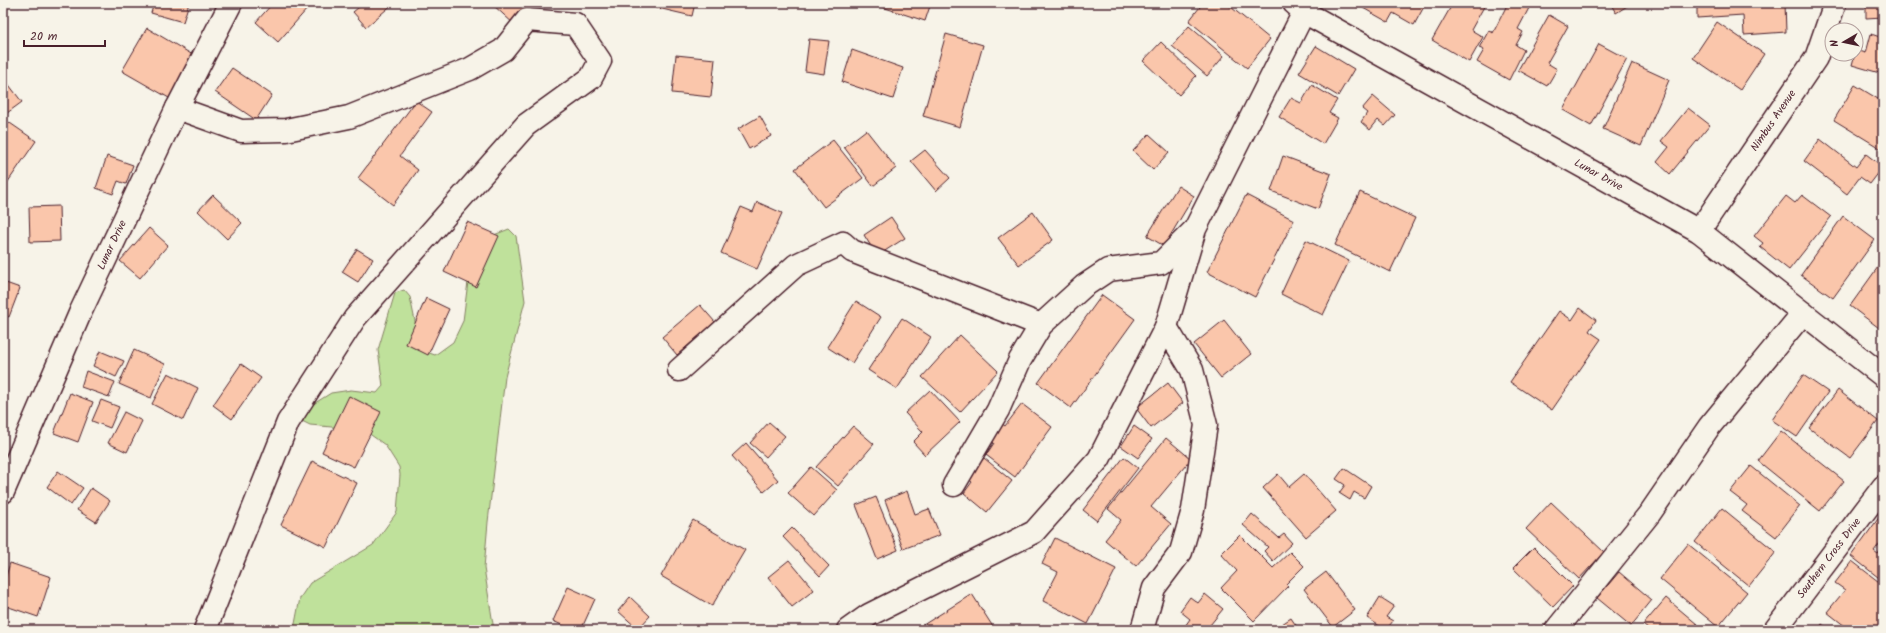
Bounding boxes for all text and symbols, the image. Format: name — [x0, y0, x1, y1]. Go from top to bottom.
scale bar — [24, 22, 105, 48]
north arrow — [1824, 22, 1864, 62]
text: 20 m — [30, 27, 58, 46]
text: N — [1826, 39, 1845, 48]
street label: Nimbus Avenue — [1746, 86, 1801, 155]
street label: Lunar Drive — [1571, 154, 1626, 196]
street label: Lunar Drive — [93, 217, 132, 273]
street label: Southern Cross Drive — [1793, 514, 1866, 602]

